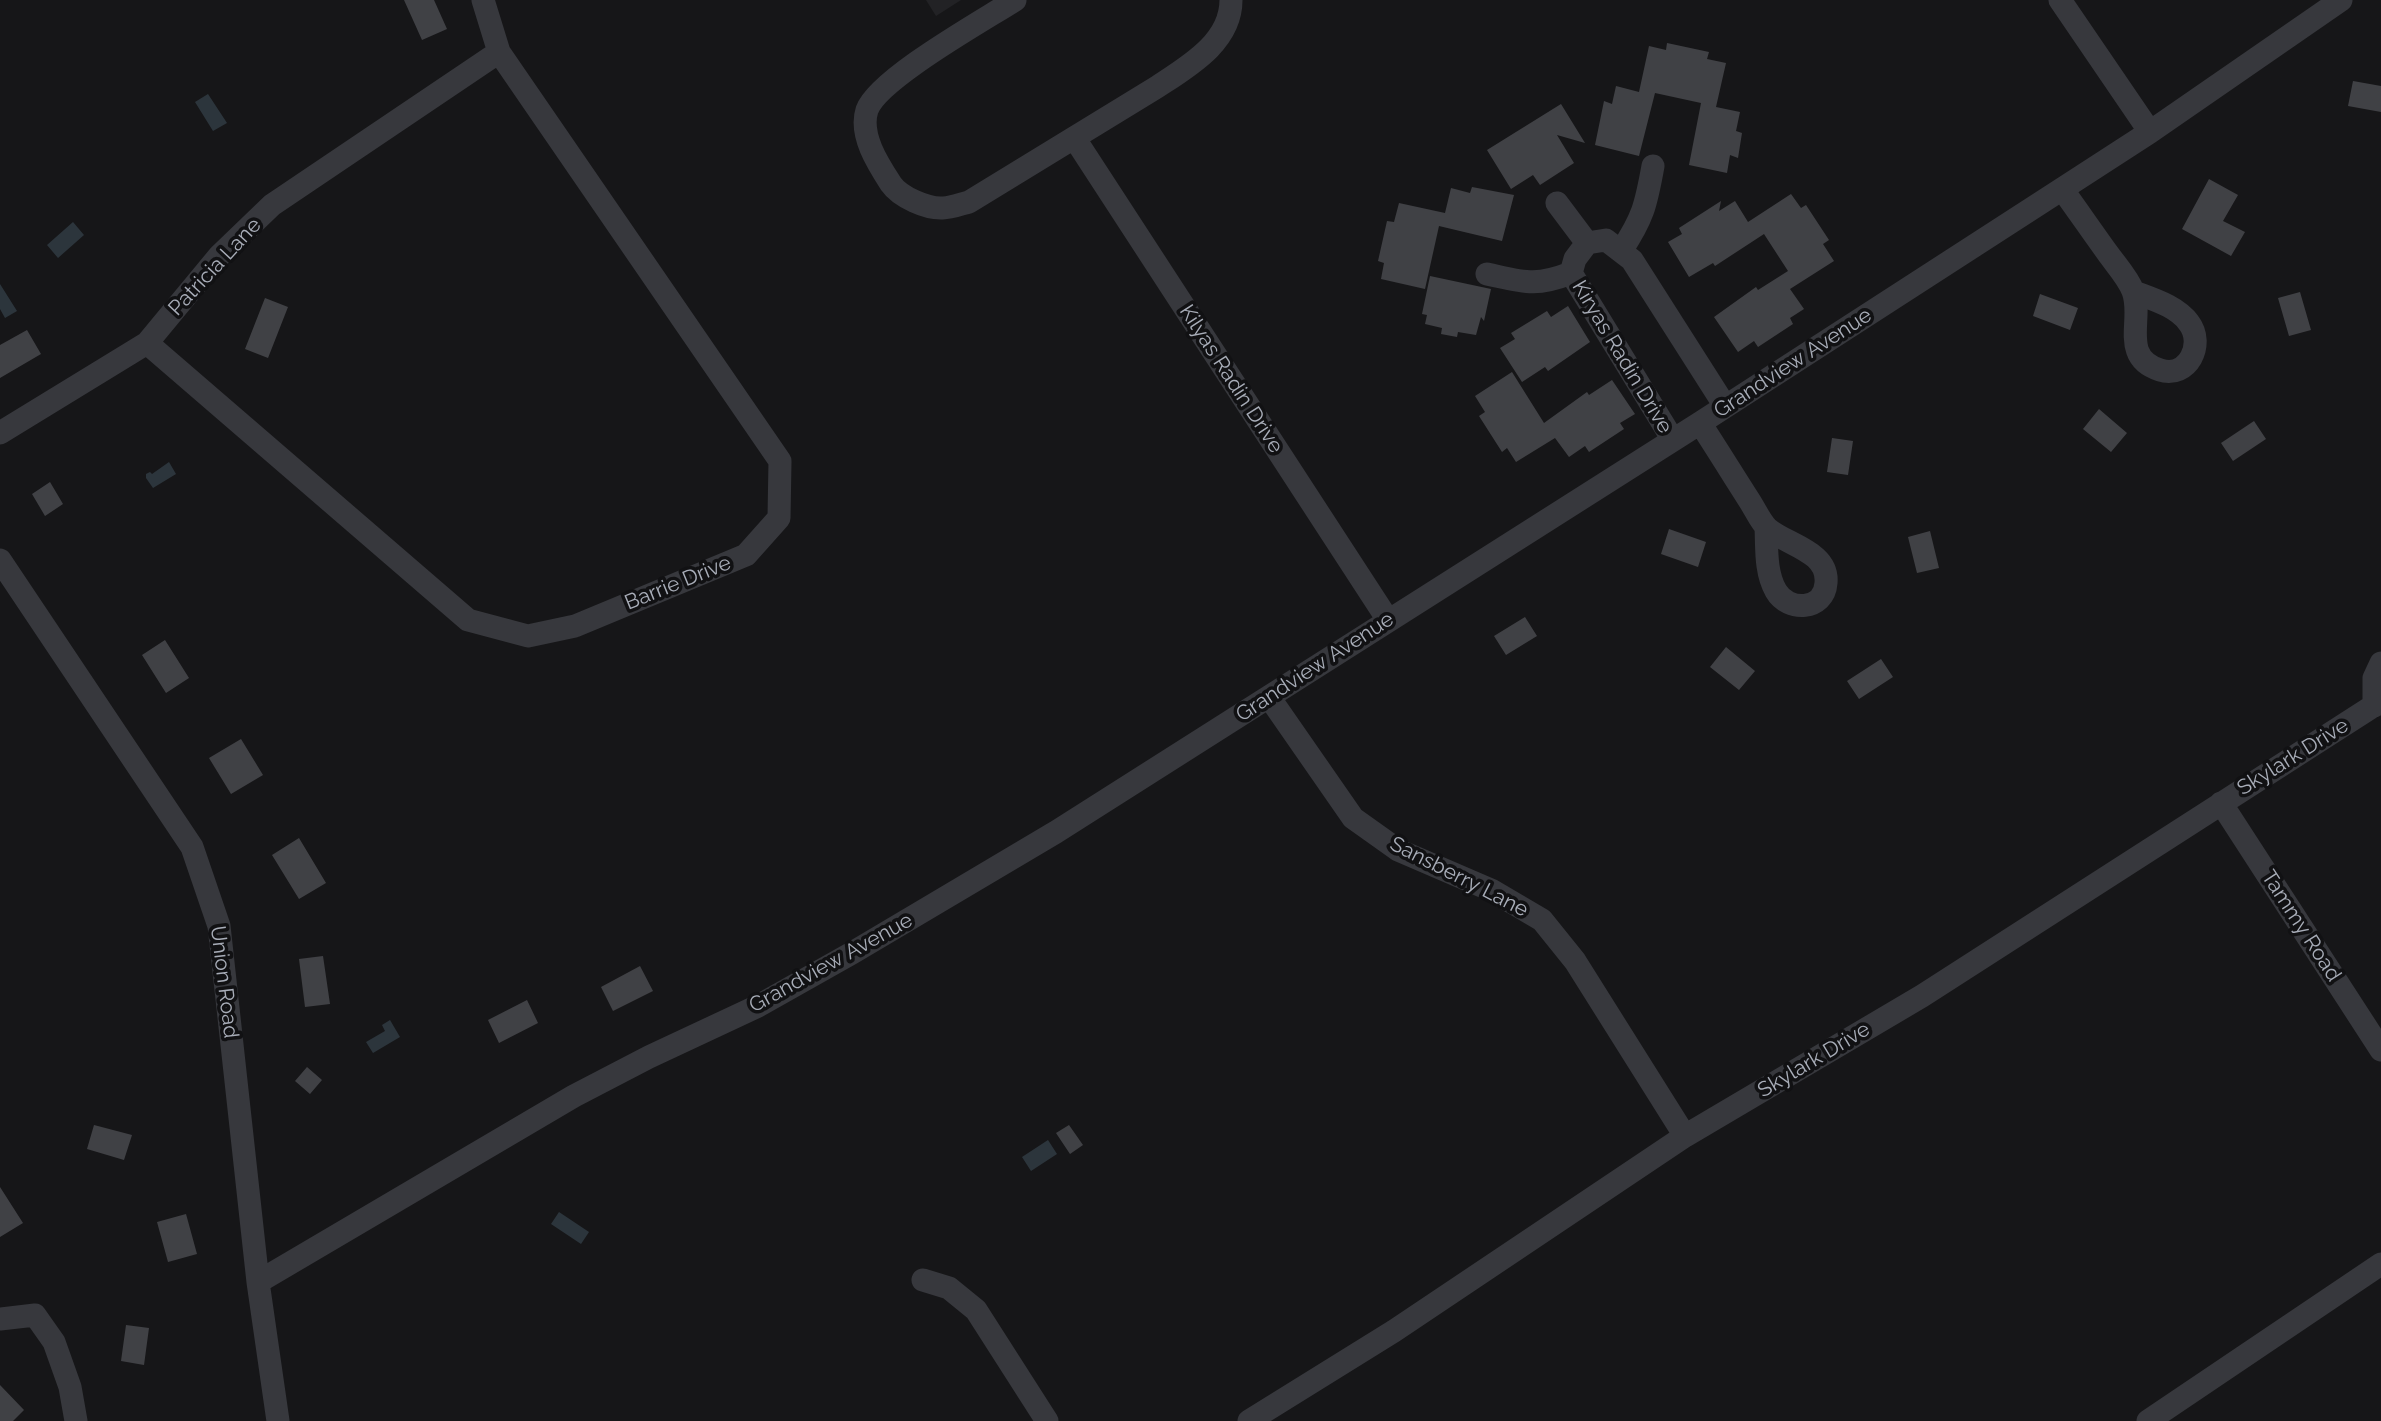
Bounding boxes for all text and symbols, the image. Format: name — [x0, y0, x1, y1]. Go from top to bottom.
street label: Patricia Lane — [163, 213, 267, 321]
street label: Kiryas Radin Drive — [1566, 276, 1678, 438]
street label: Kilyas Radin Drive — [1174, 300, 1288, 458]
street label: Grandview Avenue — [1709, 303, 1877, 423]
street label: Barrie Drive — [621, 550, 735, 616]
street label: Grandview Avenue — [1231, 607, 1399, 727]
street label: Skylark Drive — [2233, 713, 2353, 801]
street label: Sansberry Lane — [1386, 831, 1532, 923]
street label: Tammy Road — [2256, 866, 2346, 986]
street label: Grandview Avenue — [745, 908, 917, 1018]
street label: Union Road — [205, 924, 243, 1040]
street label: Skylark Drive — [1753, 1017, 1875, 1103]

